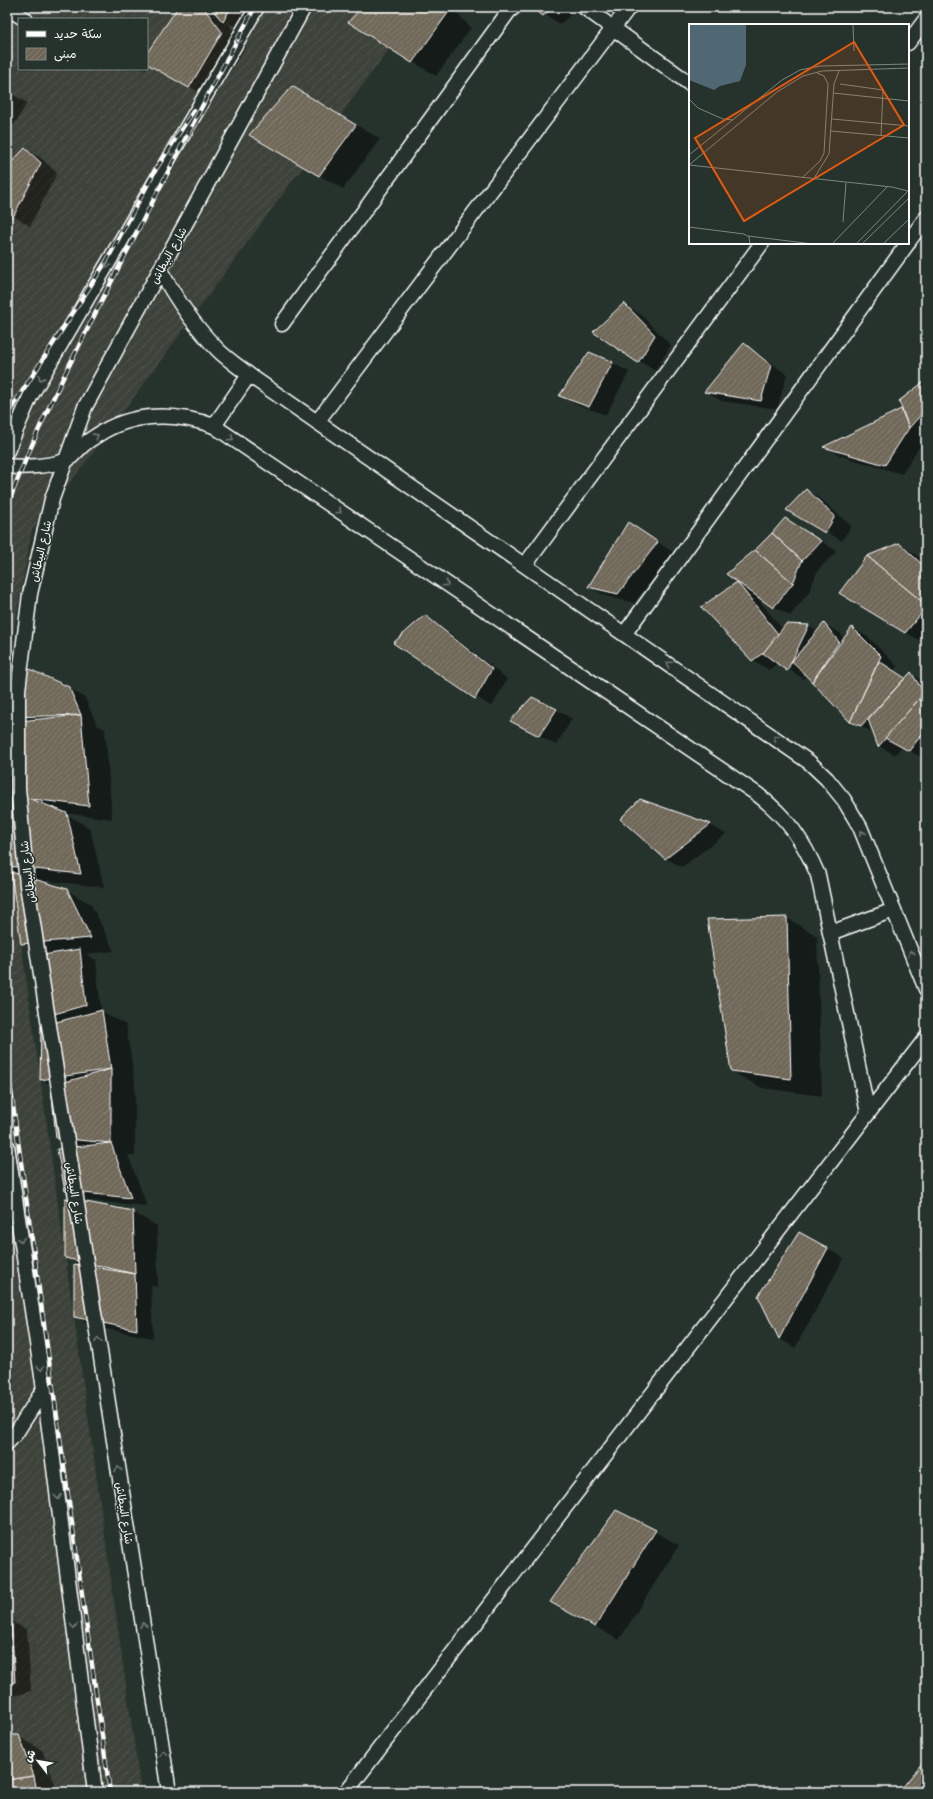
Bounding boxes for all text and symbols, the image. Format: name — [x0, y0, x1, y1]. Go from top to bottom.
legend — [18, 18, 148, 70]
inset map — [689, 24, 909, 244]
text: سكة حديد — [54, 25, 102, 41]
one-way arrow — [235, 37, 242, 44]
text: مبنى — [54, 45, 77, 62]
one-way arrow — [170, 149, 177, 156]
street label: شارع البيطاش — [146, 224, 192, 287]
one-way arrow — [104, 261, 111, 268]
one-way arrow — [39, 374, 46, 381]
one-way arrow — [92, 433, 99, 441]
one-way arrow — [227, 433, 234, 441]
one-way arrow — [335, 506, 342, 514]
street label: شارع البيطاش — [26, 519, 56, 584]
one-way arrow — [442, 579, 449, 586]
one-way arrow — [666, 661, 673, 669]
one-way arrow — [773, 735, 780, 743]
one-way arrow — [859, 829, 867, 837]
street label: شارع البيطاش — [16, 840, 40, 904]
one-way arrow — [908, 949, 916, 956]
street label: شارع البيطاش — [61, 1161, 87, 1226]
one-way arrow — [16, 1237, 25, 1243]
one-way arrow — [94, 1337, 103, 1344]
one-way arrow — [36, 1365, 45, 1371]
one-way arrow — [114, 1466, 123, 1472]
street label: شارع البيطاش — [111, 1481, 137, 1546]
one-way arrow — [53, 1494, 62, 1500]
one-way arrow — [139, 1622, 148, 1628]
one-way arrow — [69, 1623, 78, 1629]
north arrow — [18, 1741, 58, 1781]
text: ش — [19, 1747, 39, 1765]
one-way arrow — [159, 1750, 168, 1757]

